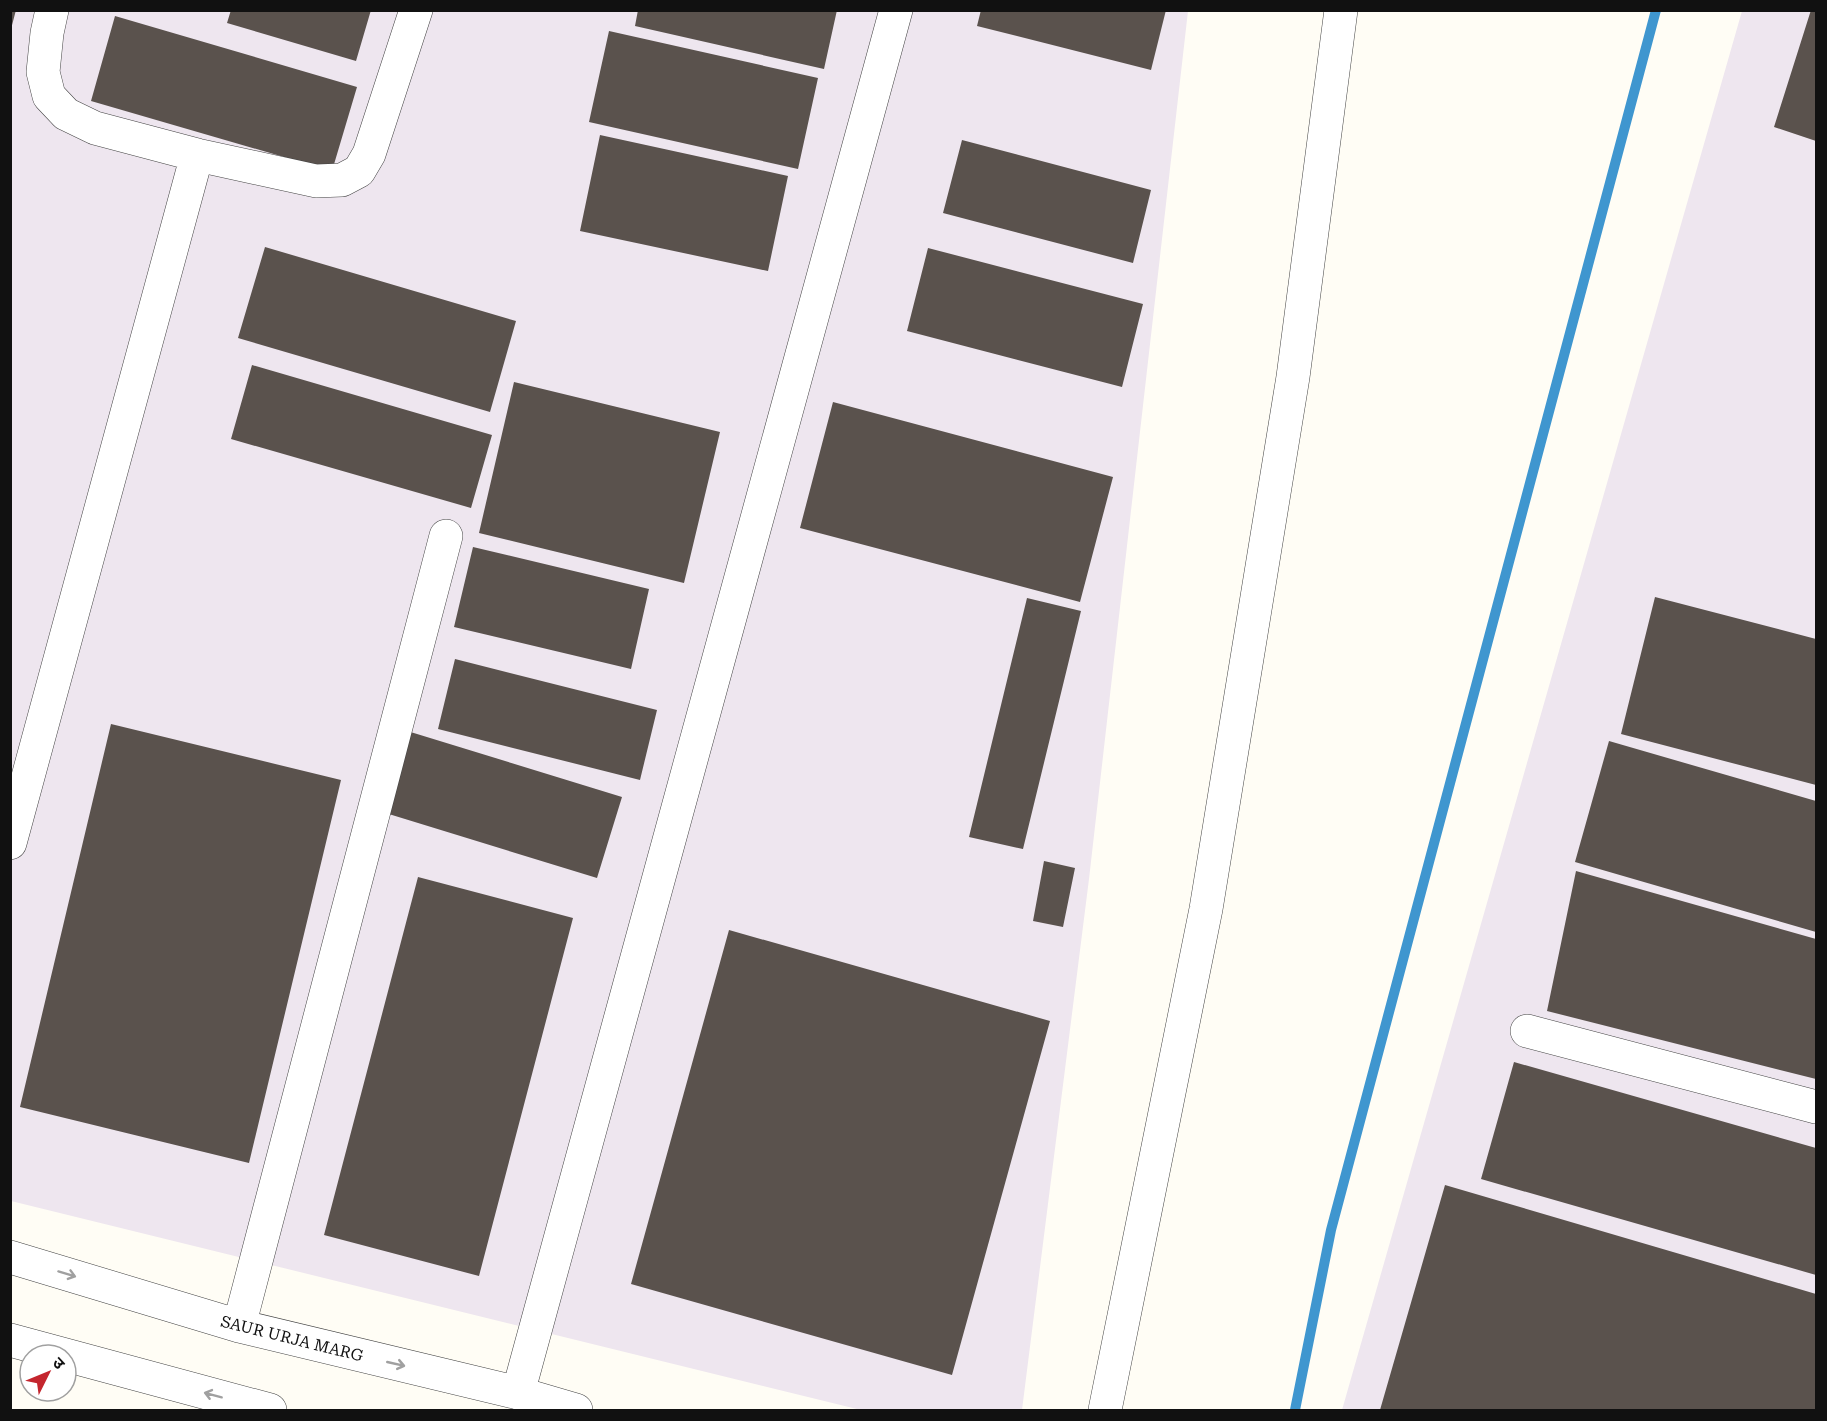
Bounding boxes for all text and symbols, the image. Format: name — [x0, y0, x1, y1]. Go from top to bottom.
one-way arrow — [57, 1269, 76, 1280]
street label: SAUR URJA MARG — [219, 1312, 366, 1366]
north arrow — [18, 1343, 78, 1403]
text: उ — [48, 1353, 69, 1373]
one-way arrow — [387, 1358, 406, 1370]
one-way arrow — [204, 1389, 223, 1400]

